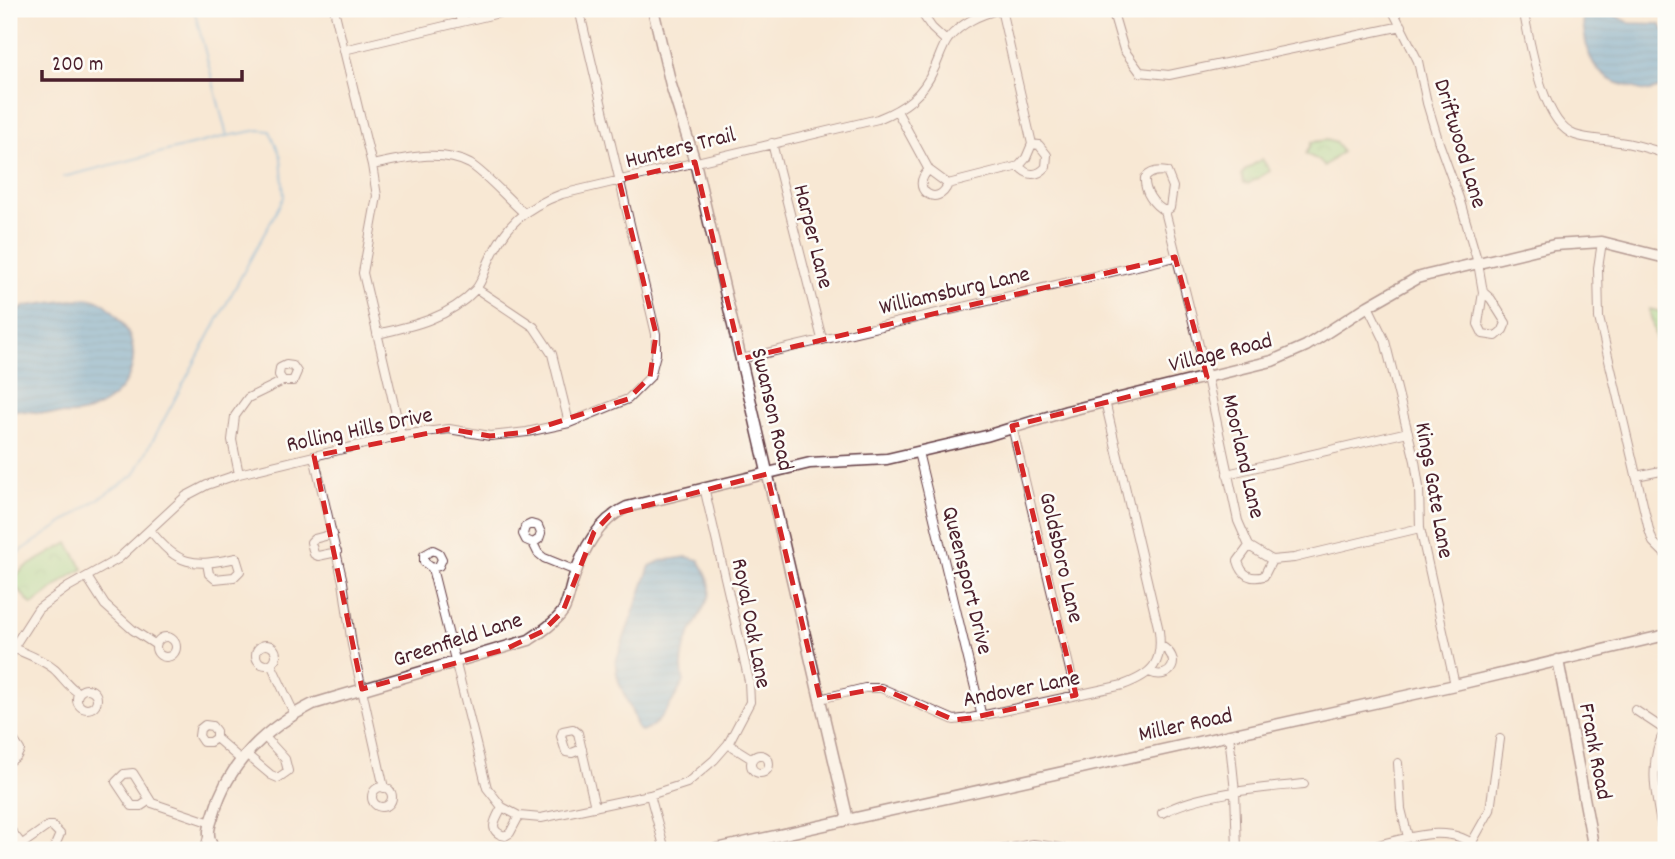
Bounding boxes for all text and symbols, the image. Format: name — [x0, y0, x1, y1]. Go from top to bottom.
scale bar — [42, 38, 242, 82]
text: 200 m — [52, 51, 103, 81]
street label: Driftwood Lane — [1423, 75, 1494, 213]
street label: Hunters Trail — [622, 120, 740, 179]
street label: Harper Lane — [783, 181, 841, 293]
street label: Williamsburg Lane — [876, 259, 1033, 326]
street label: Village Road — [1166, 326, 1276, 383]
street label: Swanson Road — [740, 345, 801, 474]
street label: Moorland Lane — [1211, 392, 1272, 522]
street label: Rolling Hills Drive — [284, 400, 436, 463]
street label: Kings Gate Lane — [1404, 420, 1461, 561]
street label: Goldsboro Lane — [1029, 489, 1091, 626]
street label: Queensport Drive — [931, 503, 1000, 658]
street label: Royal Oak Lane — [721, 556, 778, 692]
street label: Greenfield Lane — [389, 605, 527, 678]
street label: Andover Lane — [960, 663, 1083, 718]
street label: Miller Road — [1136, 700, 1236, 752]
street label: Frank Road — [1568, 700, 1619, 803]

